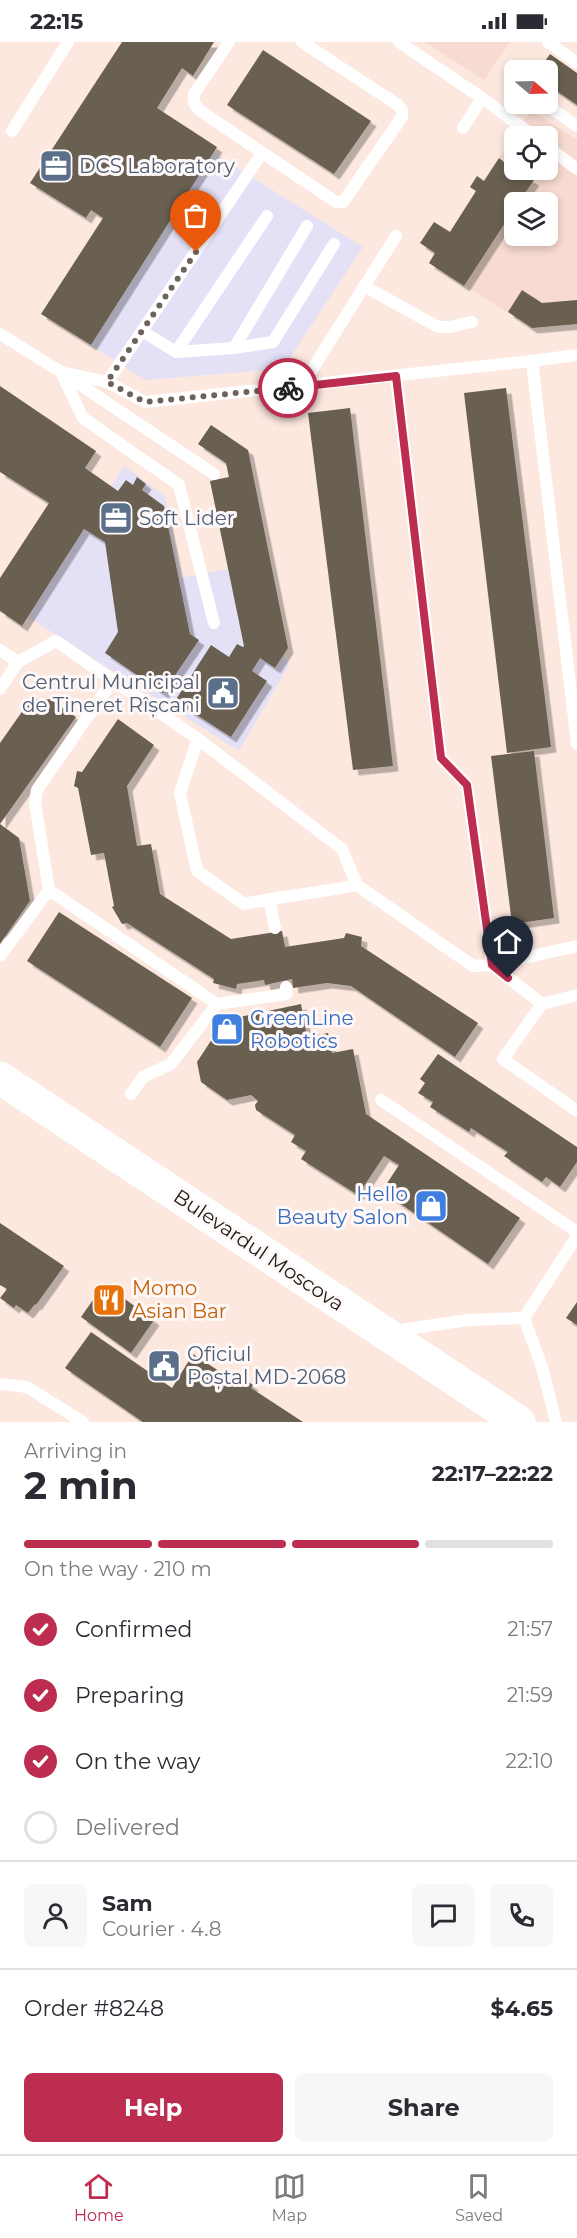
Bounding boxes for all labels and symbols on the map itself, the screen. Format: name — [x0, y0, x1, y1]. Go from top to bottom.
north arrow — [504, 60, 558, 114]
office icon: DCS Laboratory — [38, 148, 74, 184]
place label: DCS Laboratory — [79, 154, 235, 178]
pin — [170, 190, 221, 252]
courier — [258, 358, 318, 418]
office icon: Soft Lider — [98, 500, 134, 536]
place label: Soft Lider — [139, 506, 235, 530]
place label: Centrul Municipal de Tineret Rîșcani — [22, 670, 200, 718]
public building icon: Centrul Municipal de Tineret Rîșcani — [205, 675, 241, 711]
pin — [482, 916, 533, 978]
place label: GreenLine Robotics — [250, 1006, 354, 1053]
shop icon: GreenLine Robotics — [209, 1011, 245, 1047]
place label: Hello Beauty Salon — [277, 1182, 408, 1229]
street label: Bulevardul Moscova — [169, 1184, 349, 1316]
shop icon: Hello Beauty Salon — [413, 1188, 449, 1224]
place label: Momo Asian Bar — [132, 1276, 227, 1323]
restaurant icon: Momo Asian Bar — [91, 1282, 127, 1318]
place label: Oficiul Poștal MD-2068 — [187, 1342, 346, 1390]
public building icon: Oficiul Poștal MD-2068 — [146, 1348, 182, 1384]

